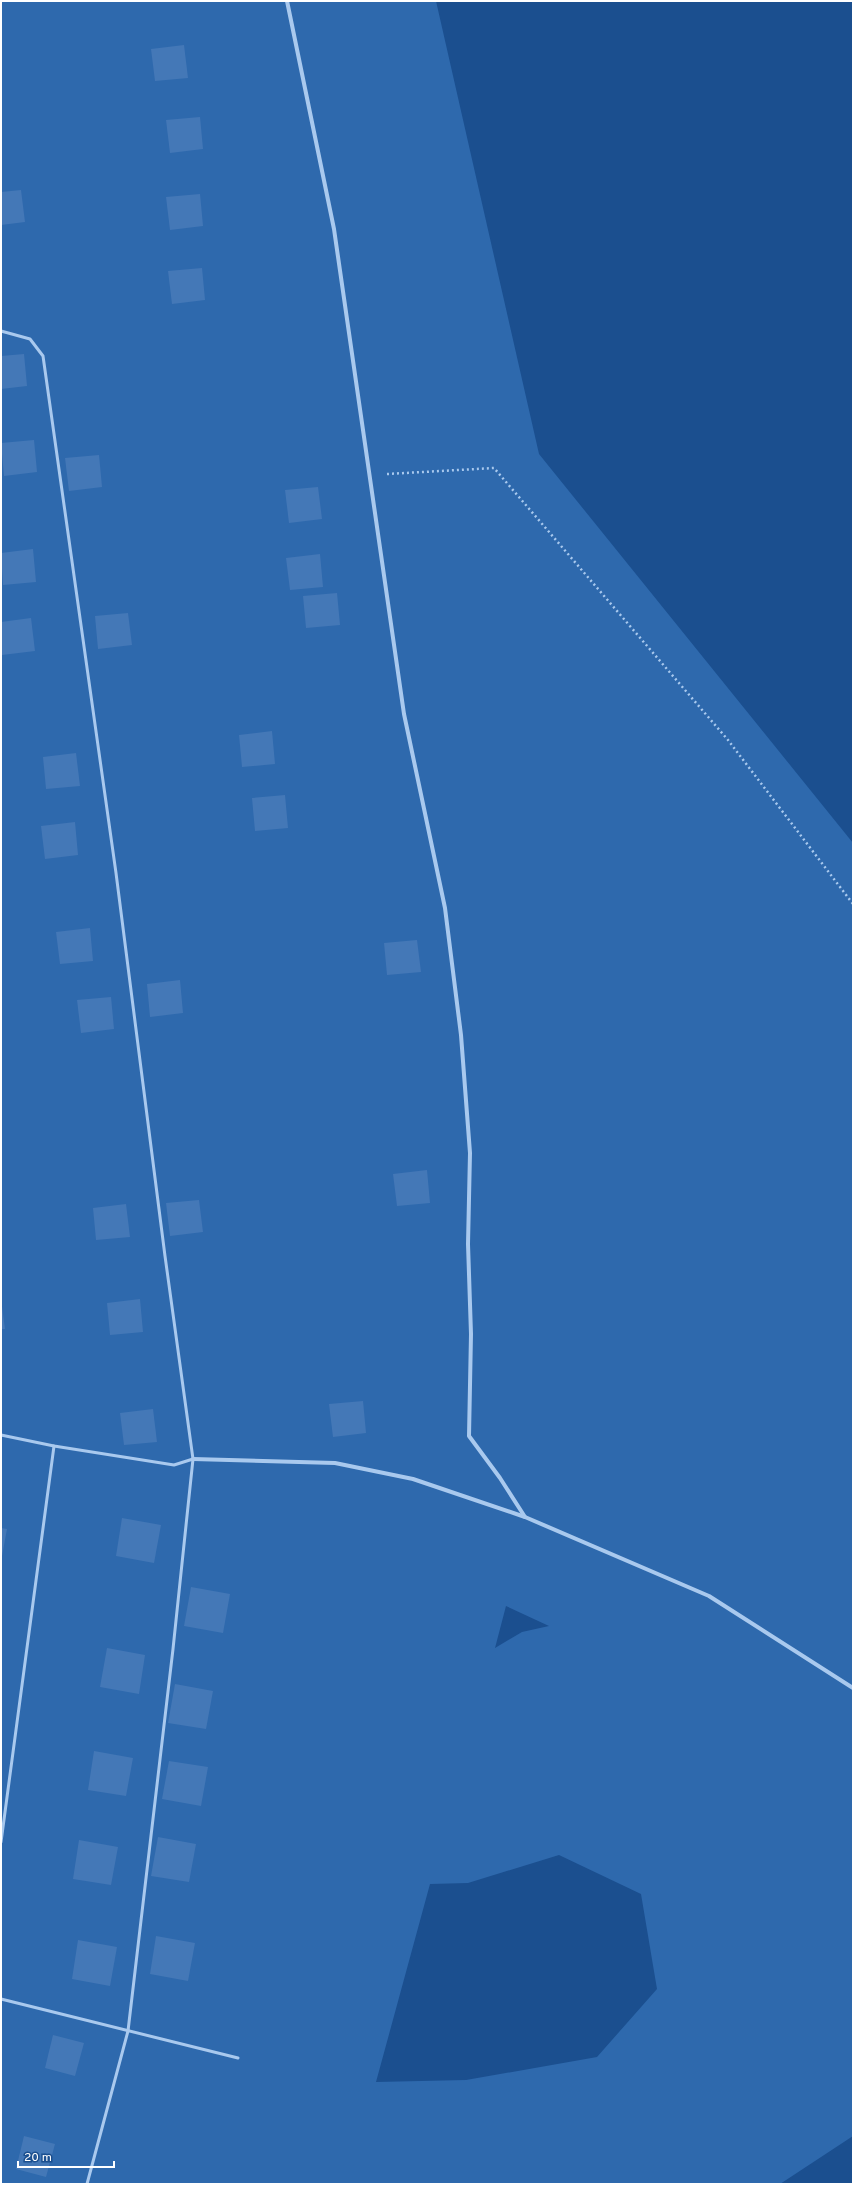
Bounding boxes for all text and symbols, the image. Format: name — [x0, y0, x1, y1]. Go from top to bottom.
scale bar — [18, 2143, 114, 2169]
text: 20 m — [24, 2150, 52, 2166]

